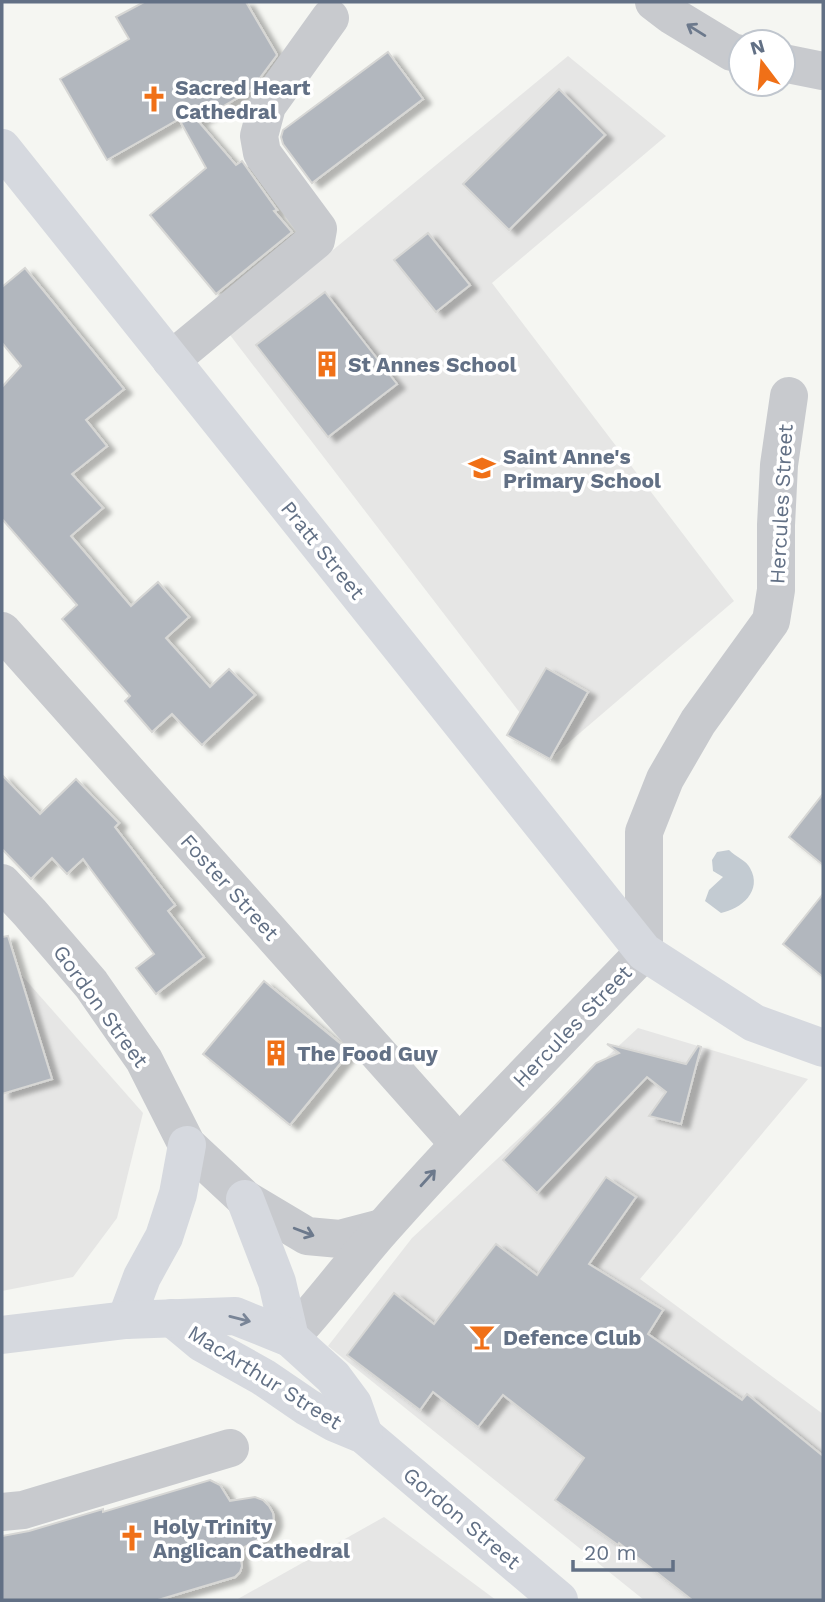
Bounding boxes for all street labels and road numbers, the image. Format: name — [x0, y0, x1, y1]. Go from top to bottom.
street label: Hercules Street — [764, 423, 798, 585]
street label: Pratt Street — [276, 496, 370, 604]
street label: Foster Street — [176, 829, 284, 946]
street label: Gordon Street — [48, 940, 154, 1072]
street label: Hercules Street — [507, 960, 637, 1092]
street label: MacArthur Street — [184, 1320, 347, 1434]
street label: Gordon Street — [398, 1462, 526, 1574]

